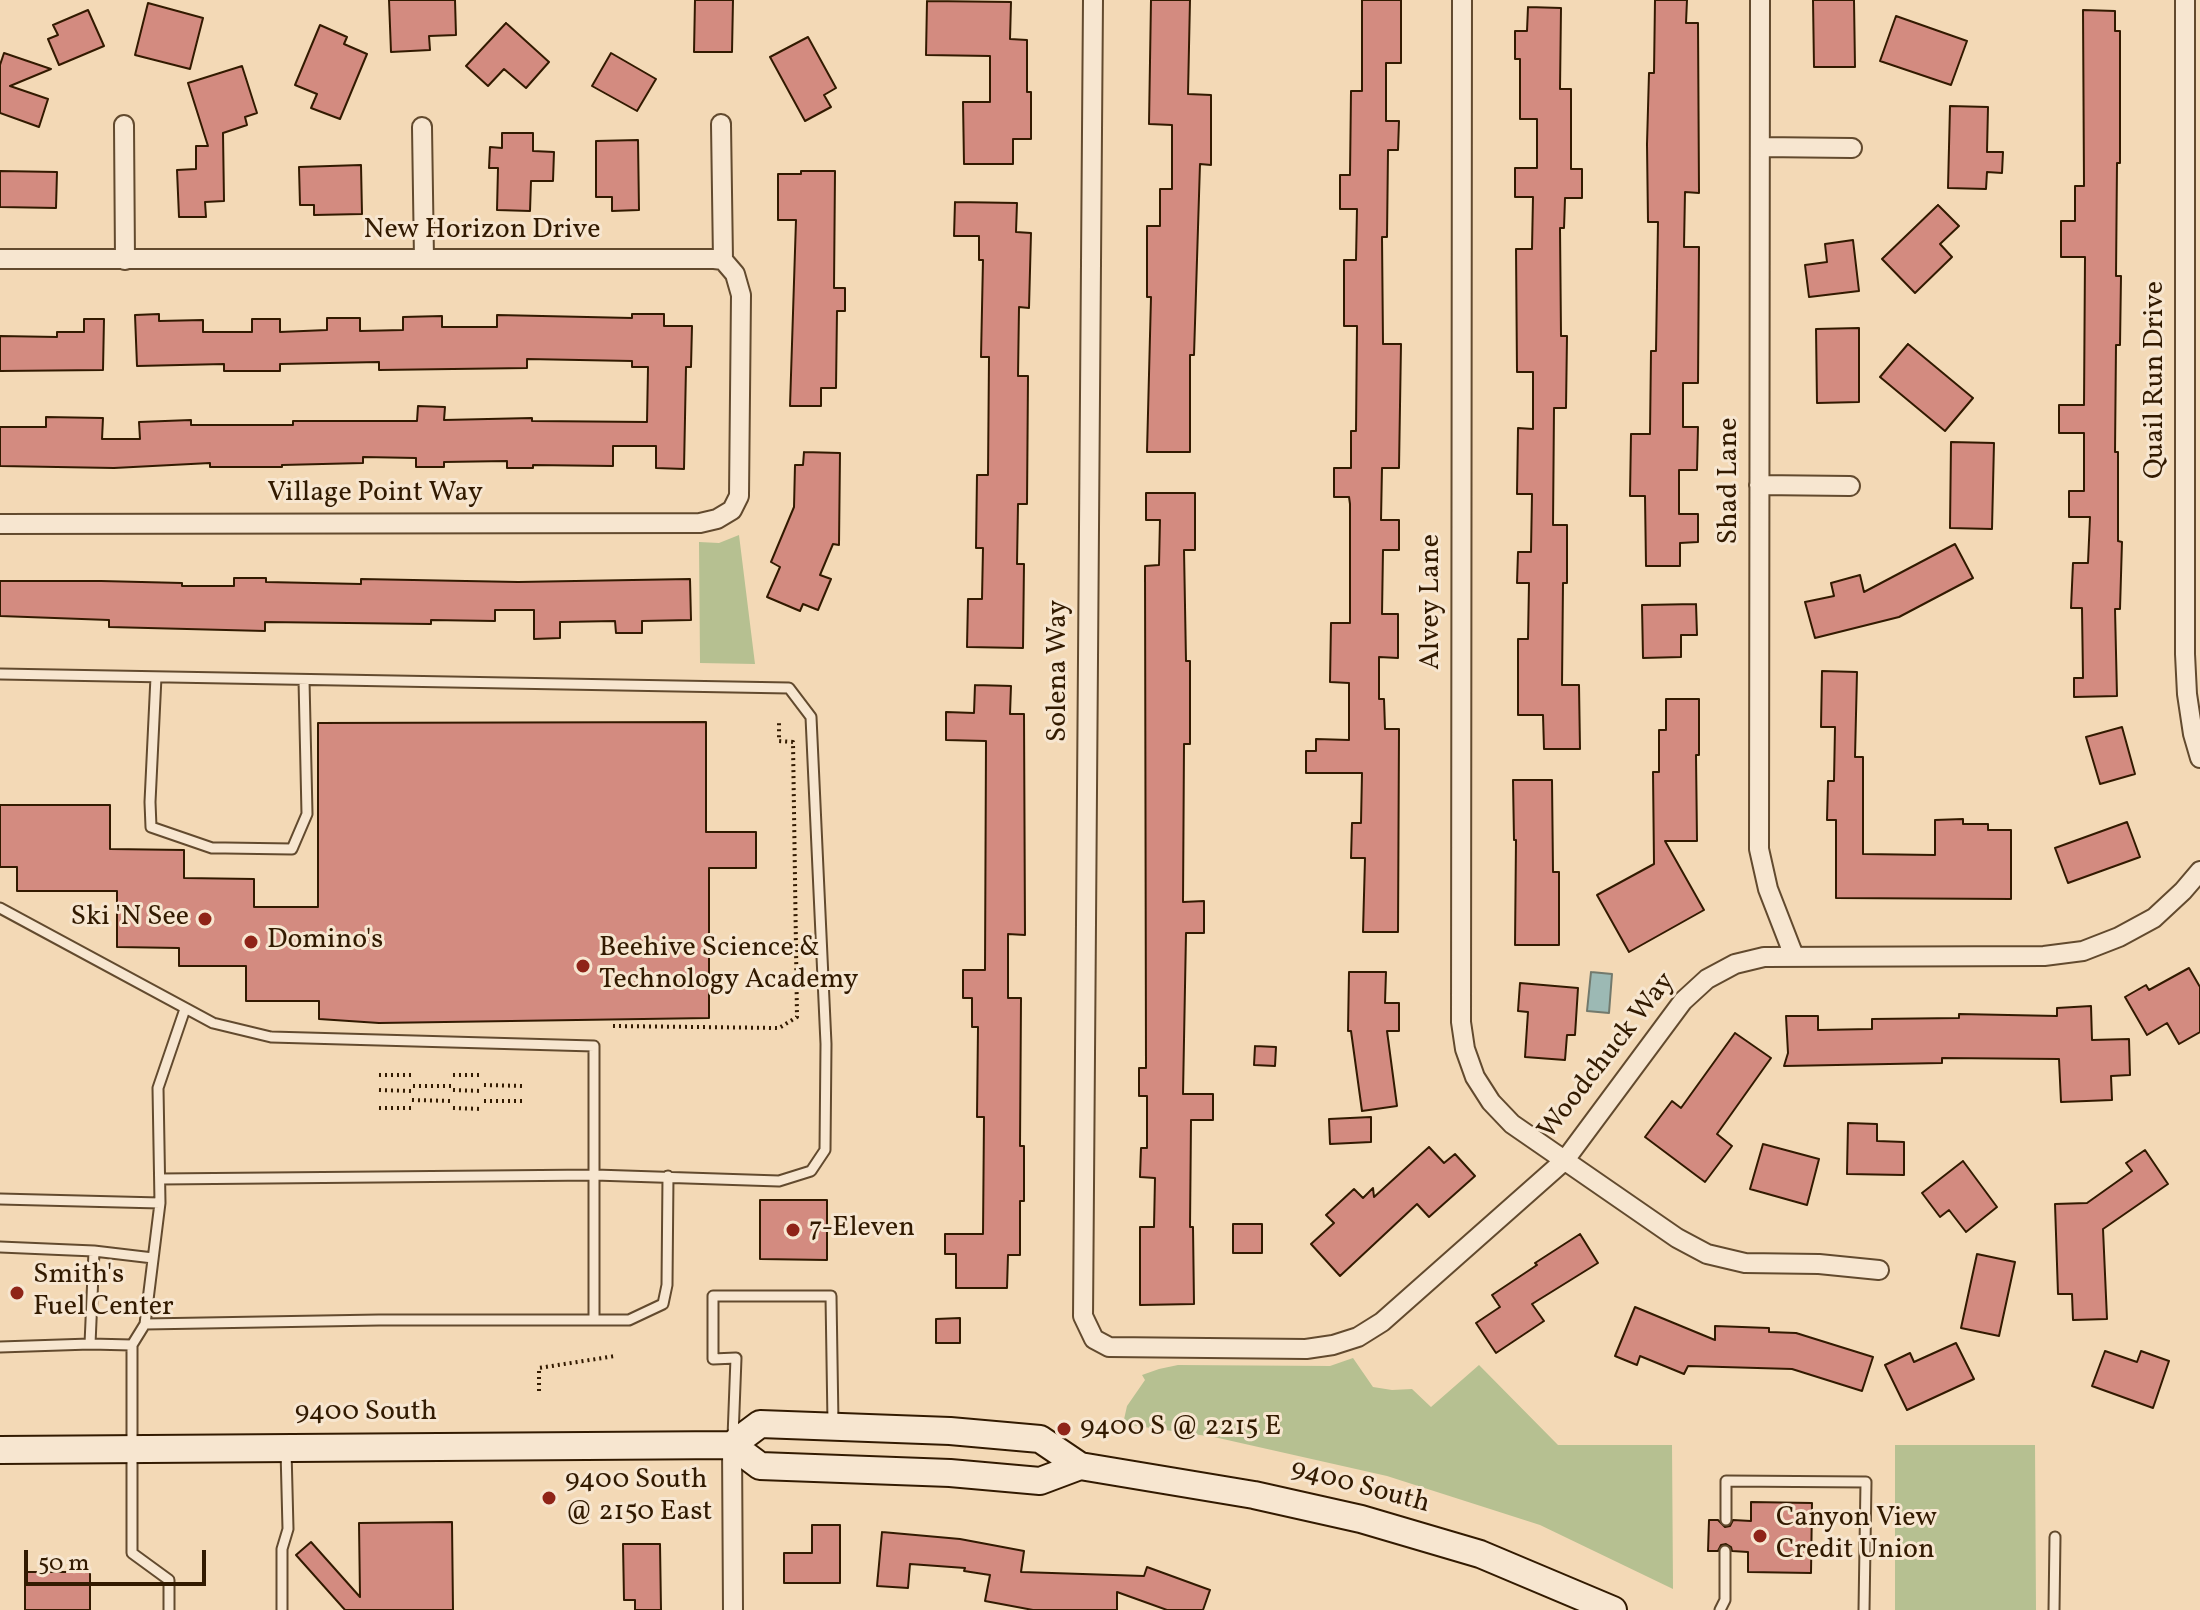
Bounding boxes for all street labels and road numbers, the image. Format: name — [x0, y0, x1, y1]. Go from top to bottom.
street label: New Horizon Drive — [364, 215, 600, 249]
street label: Quail Run Drive — [2140, 281, 2174, 479]
street label: Shad Lane — [1714, 417, 1748, 545]
street label: Village Point Way — [267, 478, 483, 512]
street label: Alvey Lane — [1416, 534, 1450, 670]
street label: Solena Way — [1043, 600, 1077, 742]
street label: Woodchuck Way — [1532, 967, 1684, 1147]
street label: 9400 South — [295, 1397, 437, 1431]
street label: 9400 South — [1287, 1453, 1433, 1523]

